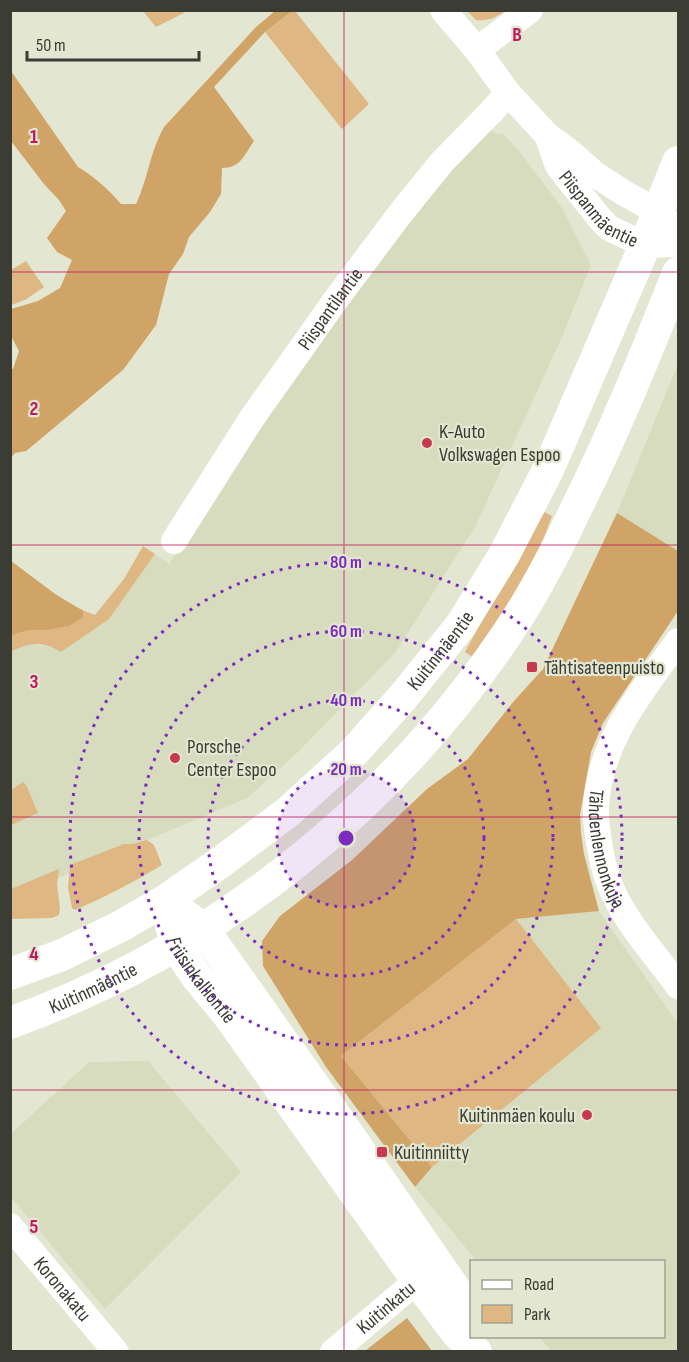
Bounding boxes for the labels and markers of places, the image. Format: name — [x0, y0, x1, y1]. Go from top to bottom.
place label: K-Auto Volkswagen Espoo — [439, 420, 561, 467]
marker: K-Auto Volkswagen Espoo — [420, 436, 434, 450]
place label: Tähtisateenpuisto — [544, 656, 664, 680]
marker: Tähtisateenpuisto — [525, 660, 539, 674]
place label: Porsche Center Espoo — [187, 735, 276, 782]
marker: Porsche Center Espoo — [168, 751, 182, 765]
centre of rings — [336, 828, 356, 848]
place label: Kuitinmäen koulu — [459, 1104, 575, 1128]
marker: Kuitinmäen koulu — [580, 1108, 594, 1122]
place label: Kuitinniitty — [394, 1141, 469, 1165]
marker: Kuitinniitty — [375, 1145, 389, 1159]

